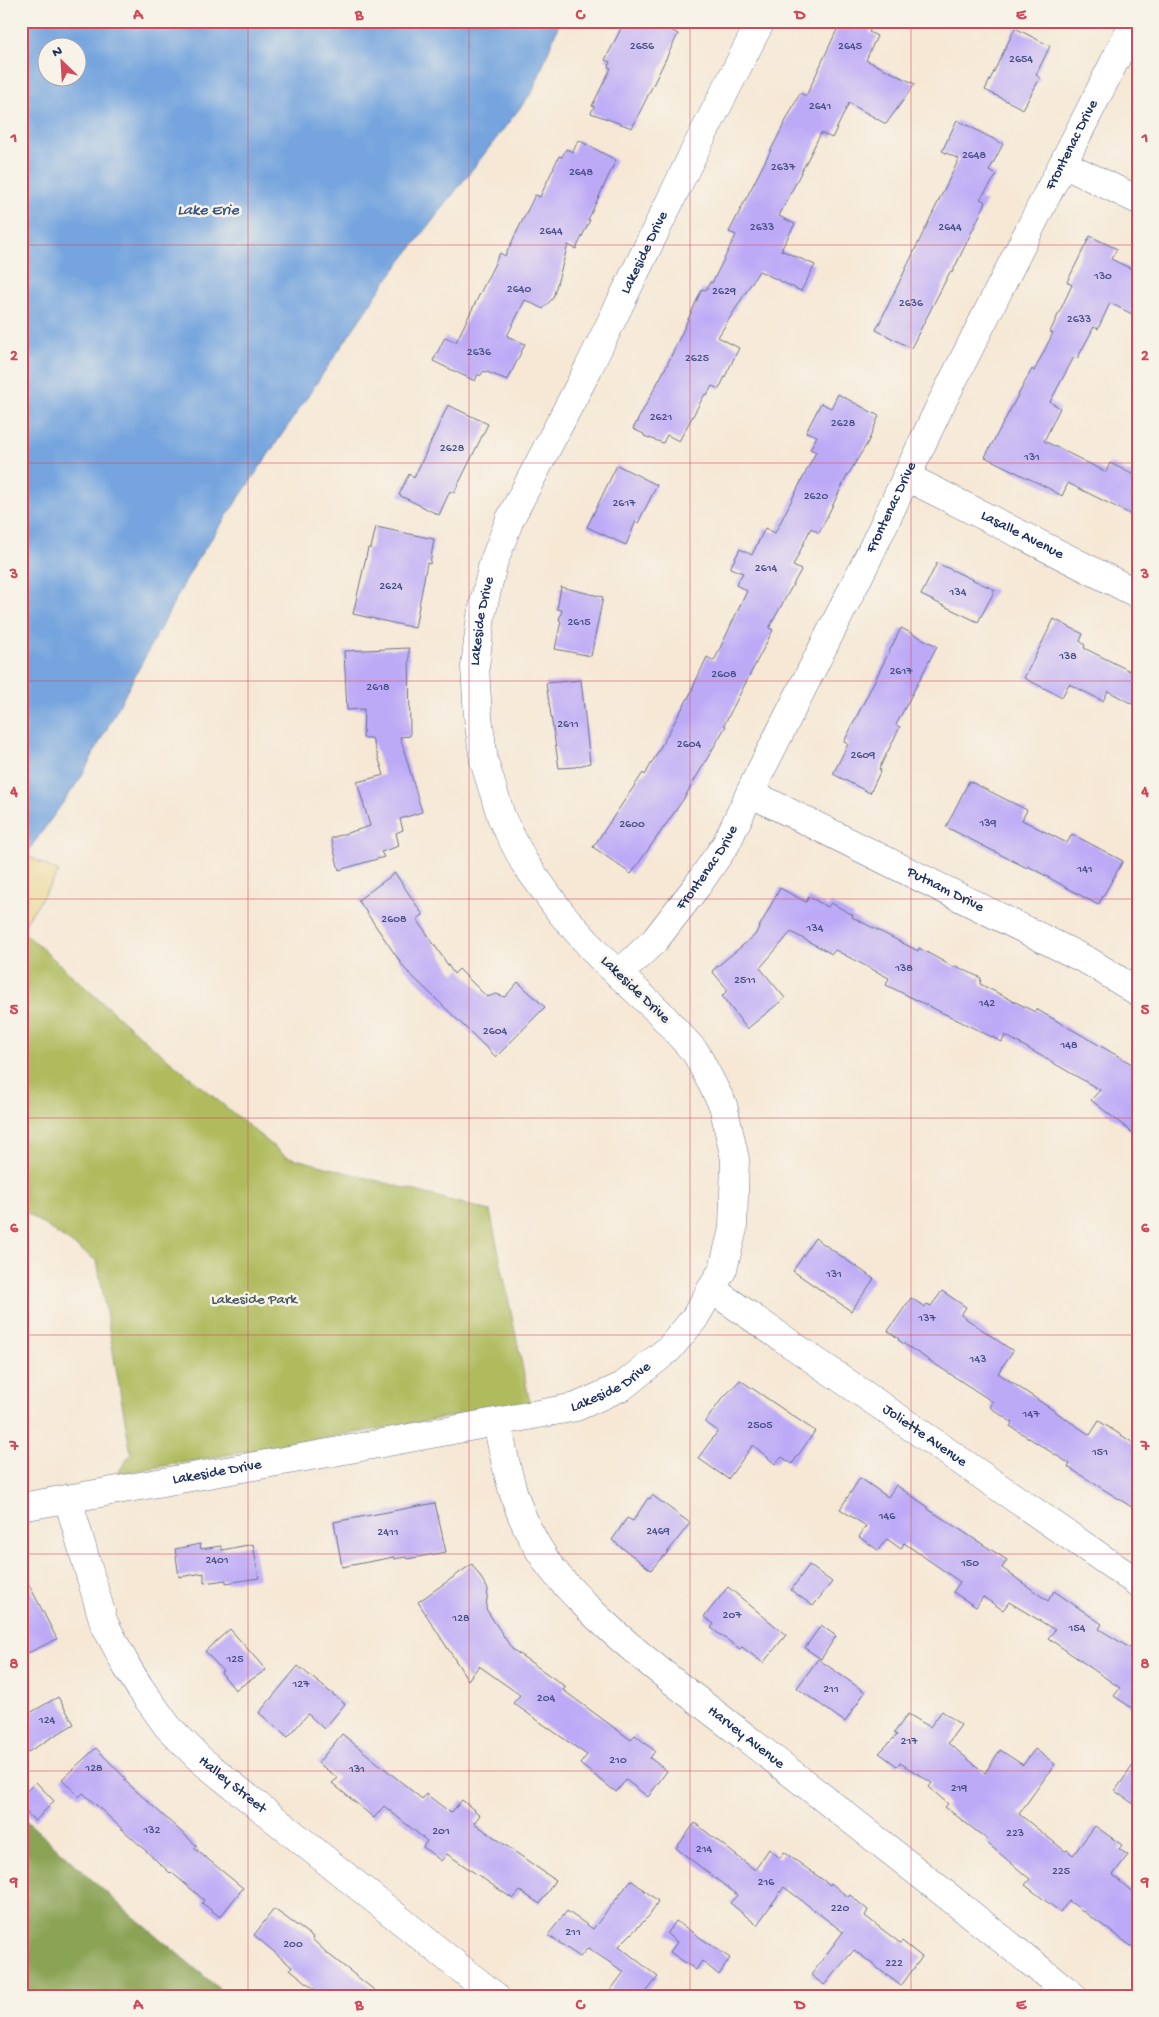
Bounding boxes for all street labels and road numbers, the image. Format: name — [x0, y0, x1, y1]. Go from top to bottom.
street label: Frontenac Drive — [1041, 97, 1103, 194]
street label: Lakeside Drive — [617, 208, 673, 297]
street label: Frontenac Drive — [862, 459, 921, 557]
street label: Lasalle Avenue — [978, 507, 1067, 564]
street label: Lakeside Drive — [466, 575, 499, 667]
street label: Frontenac Drive — [672, 822, 742, 915]
street label: Putnam Drive — [903, 863, 987, 917]
street label: Lakeside Drive — [596, 952, 674, 1028]
street label: Lakeside Drive — [570, 1358, 655, 1417]
street label: Joliette Avenue — [879, 1400, 970, 1471]
street label: Lakeside Drive — [171, 1456, 263, 1489]
street label: Harvey Avenue — [704, 1702, 788, 1773]
street label: Halley Street — [194, 1752, 271, 1819]

